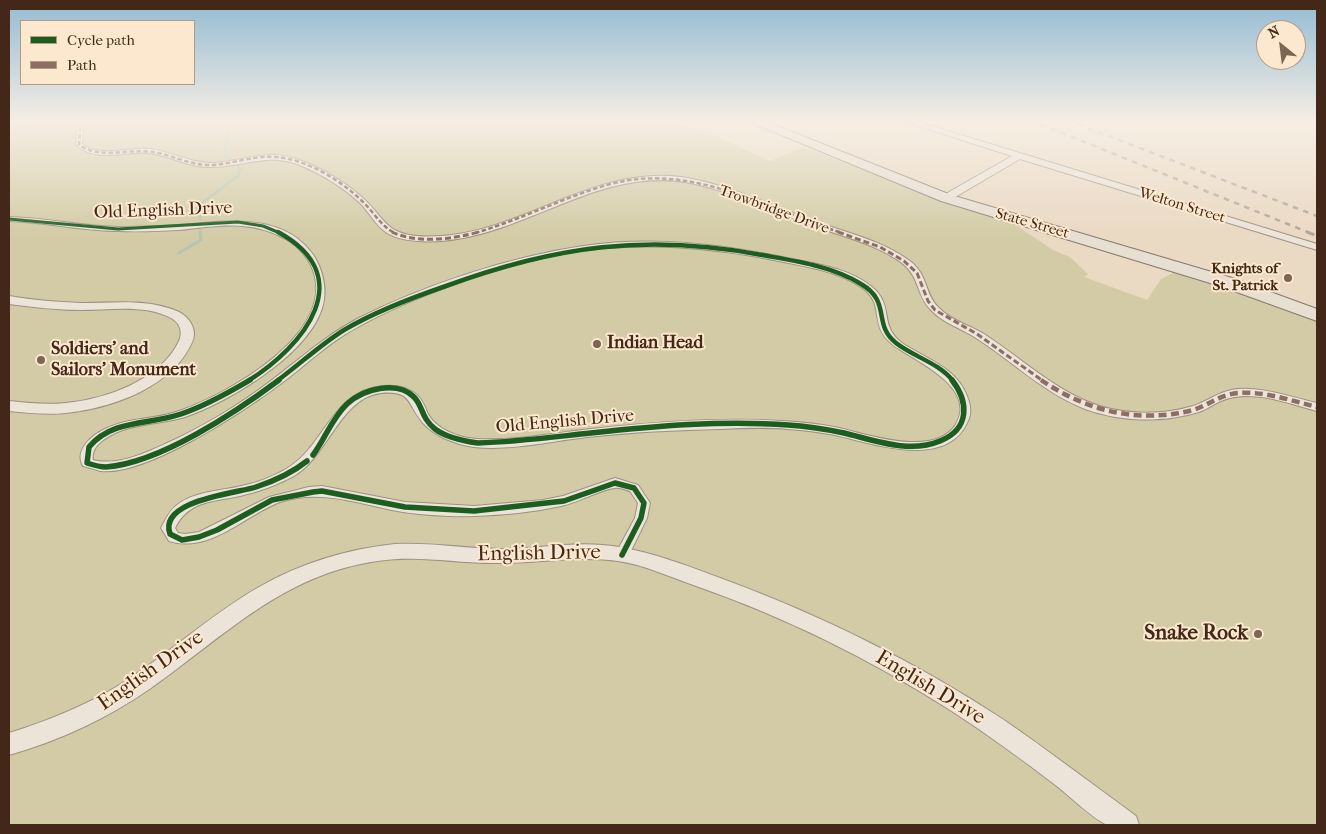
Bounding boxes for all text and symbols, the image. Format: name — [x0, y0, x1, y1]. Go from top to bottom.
legend — [20, 20, 195, 85]
north arrow — [1256, 20, 1306, 70]
text: N — [1265, 22, 1283, 42]
text: Cycle path — [67, 31, 135, 49]
text: Path — [67, 56, 97, 74]
street label: Trowbridge Drive — [717, 182, 831, 238]
street label: Welton Street — [1137, 184, 1227, 228]
street label: Old English Drive — [93, 198, 233, 224]
street label: State Street — [993, 205, 1071, 243]
place label: Knights of St. Patrick — [1211, 260, 1278, 295]
marker: Knights of St. Patrick — [1282, 272, 1294, 284]
place label: Indian Head — [607, 333, 703, 355]
marker: Indian Head — [591, 338, 603, 350]
place label: Soldiers' and Sailors' Monument — [51, 339, 196, 382]
marker: Soldiers' and Sailors' Monument — [35, 354, 47, 366]
street label: Old English Drive — [495, 405, 635, 439]
street label: English Drive — [477, 540, 601, 568]
place label: Snake Rock — [1144, 621, 1248, 647]
street label: English Drive — [93, 625, 209, 717]
marker: Snake Rock — [1252, 628, 1264, 640]
street label: English Drive — [871, 645, 989, 731]

